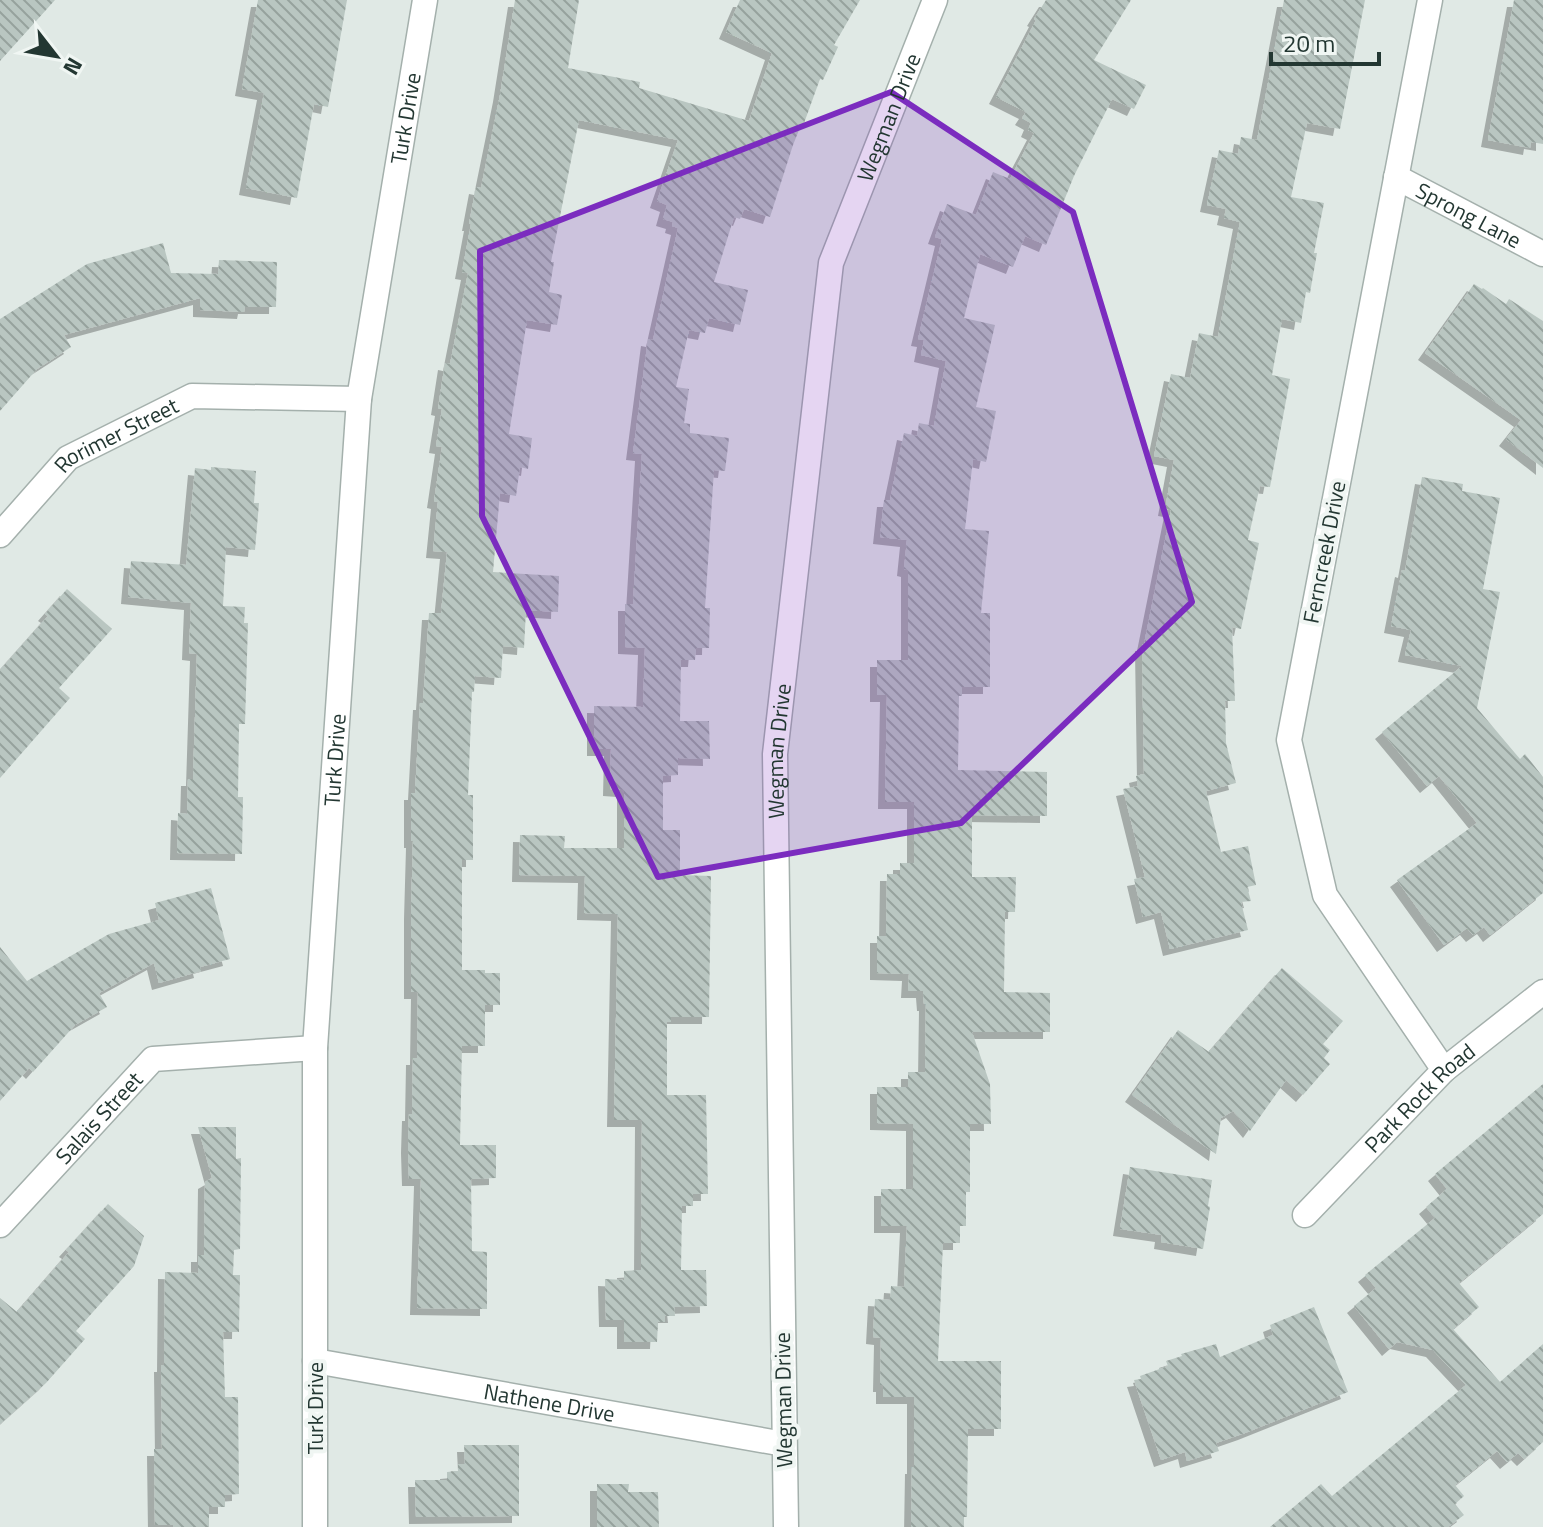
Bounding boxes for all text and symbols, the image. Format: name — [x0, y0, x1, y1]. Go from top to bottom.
north arrow — [16, 16, 96, 96]
scale bar — [1271, 16, 1379, 66]
text: 20 m — [1283, 25, 1335, 61]
street label: Wegman Drive — [848, 48, 929, 187]
text: N — [55, 51, 92, 82]
street label: Turk Drive — [381, 70, 430, 167]
street label: Sprong Lane — [1410, 173, 1528, 257]
street label: Rorimer Street — [45, 388, 184, 480]
street label: Ferncreek Drive — [1294, 478, 1354, 626]
street label: Wegman Drive — [758, 682, 800, 819]
street label: Turk Drive — [314, 712, 355, 807]
street label: Park Rock Road — [1356, 1035, 1482, 1161]
street label: Salais Street — [47, 1063, 151, 1172]
street label: Wegman Drive — [765, 1332, 801, 1468]
street label: Turk Drive — [298, 1362, 332, 1454]
street label: Nathene Drive — [481, 1374, 618, 1431]

